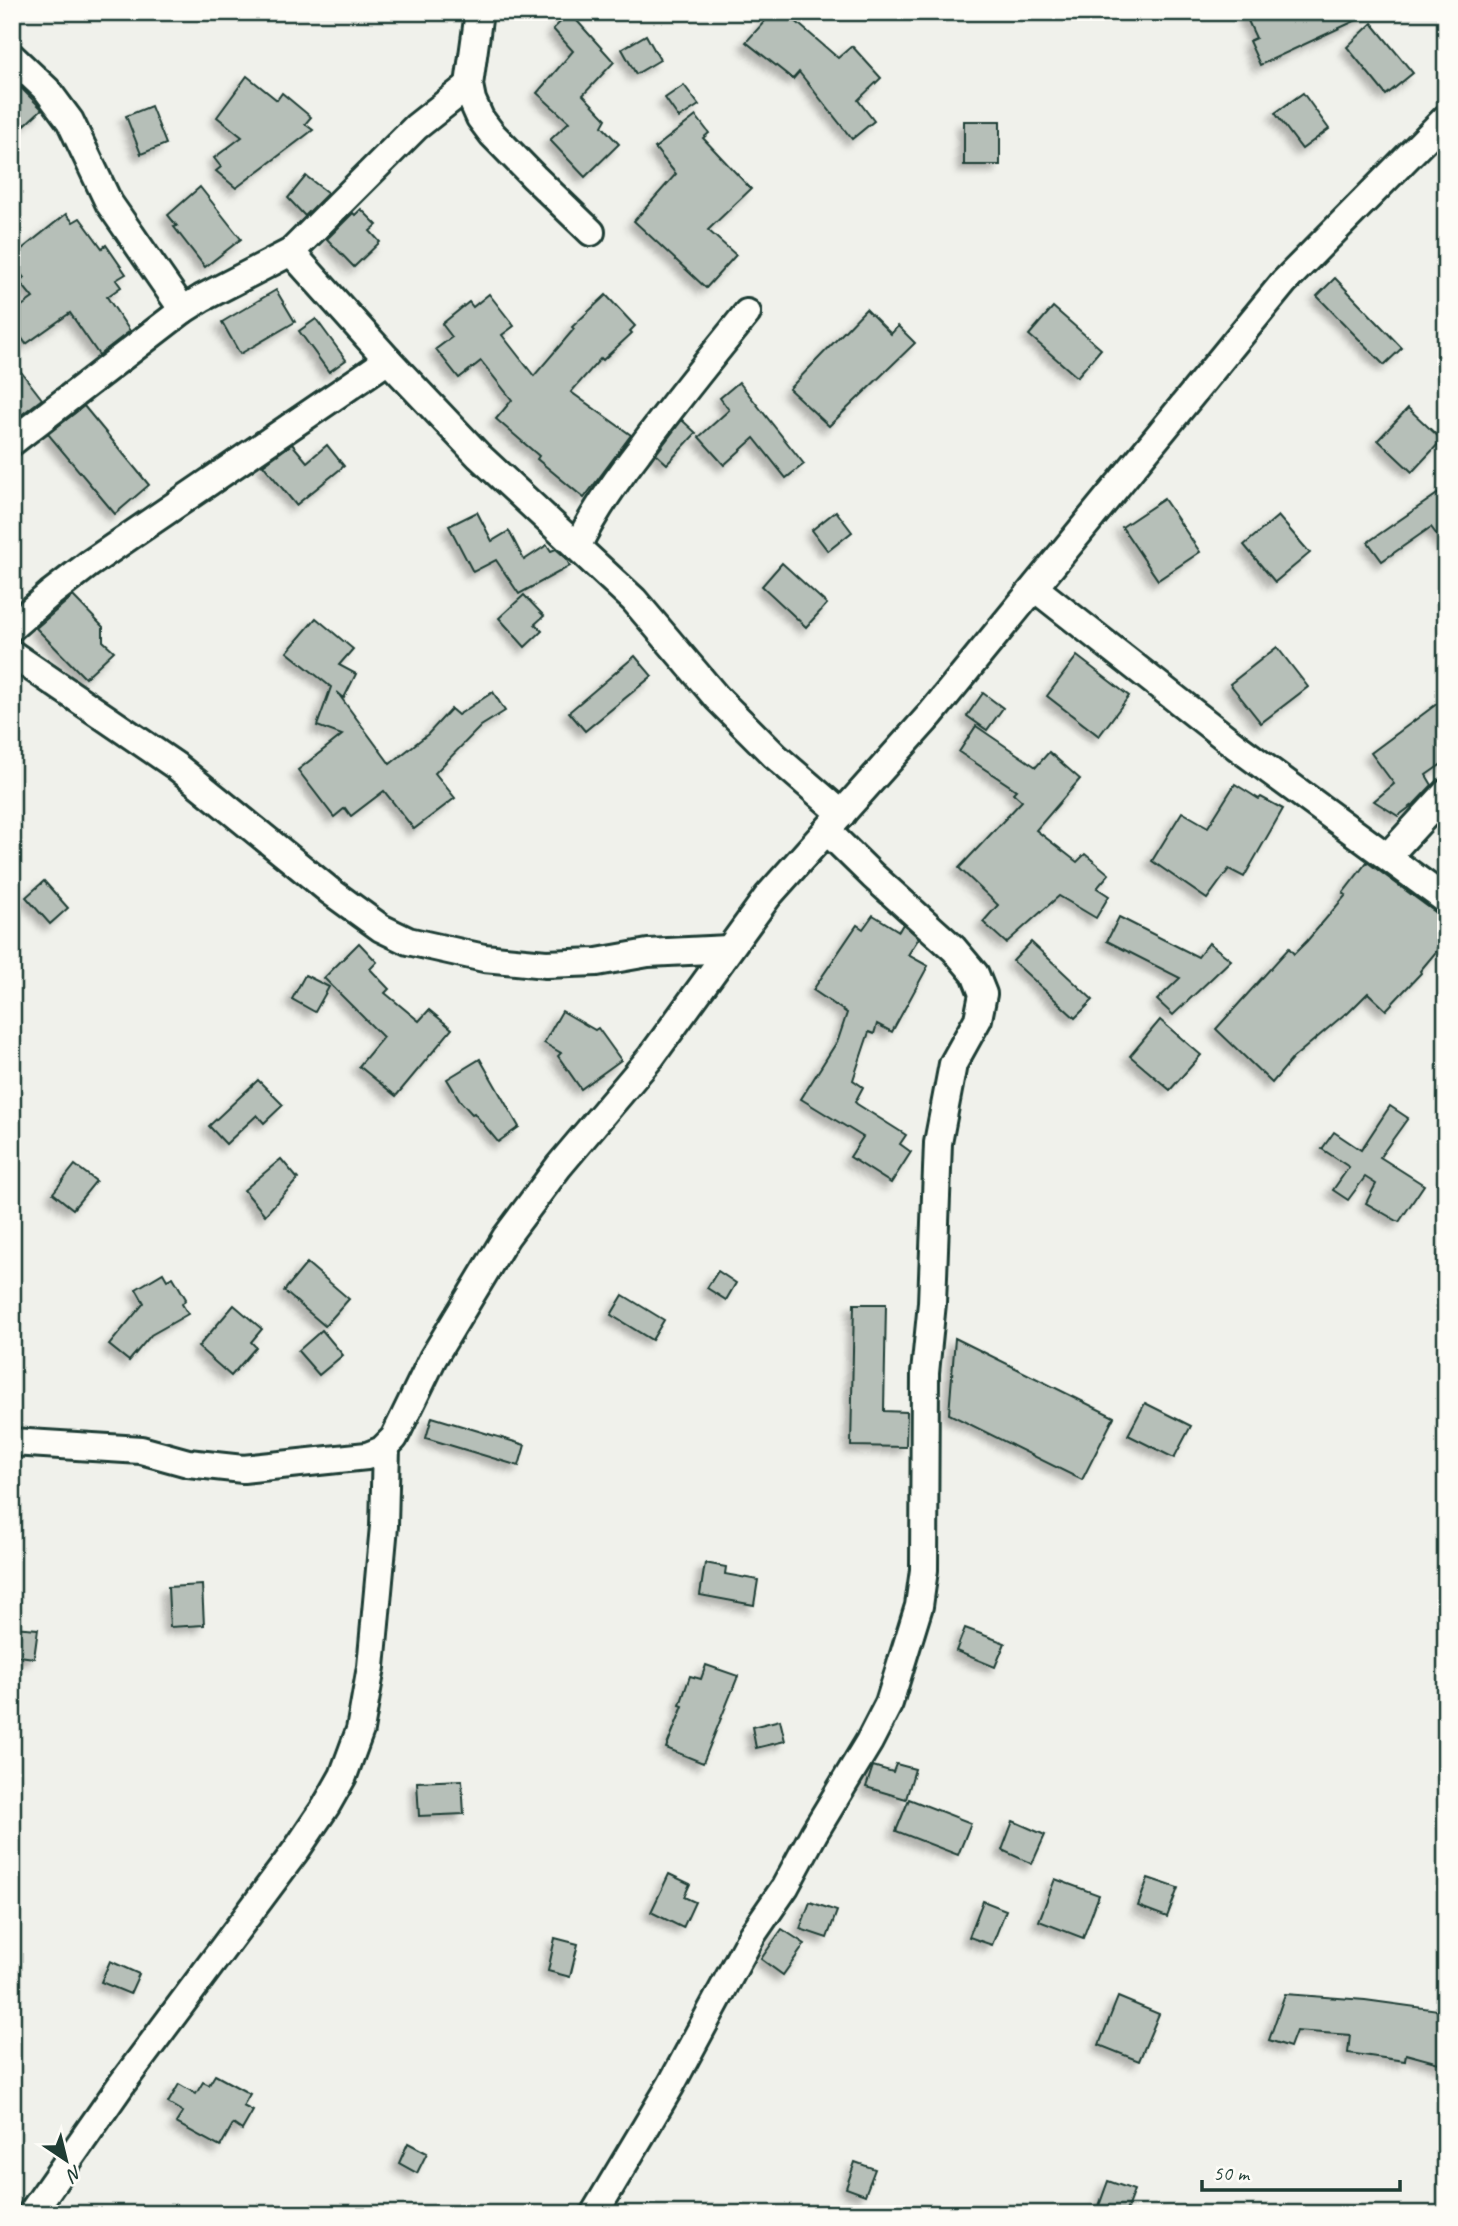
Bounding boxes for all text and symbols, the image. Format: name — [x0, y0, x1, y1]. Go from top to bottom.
north arrow — [32, 2124, 102, 2194]
scale bar — [1202, 2149, 1400, 2193]
text: N — [61, 2160, 87, 2188]
text: 50 m — [1213, 2160, 1251, 2186]

